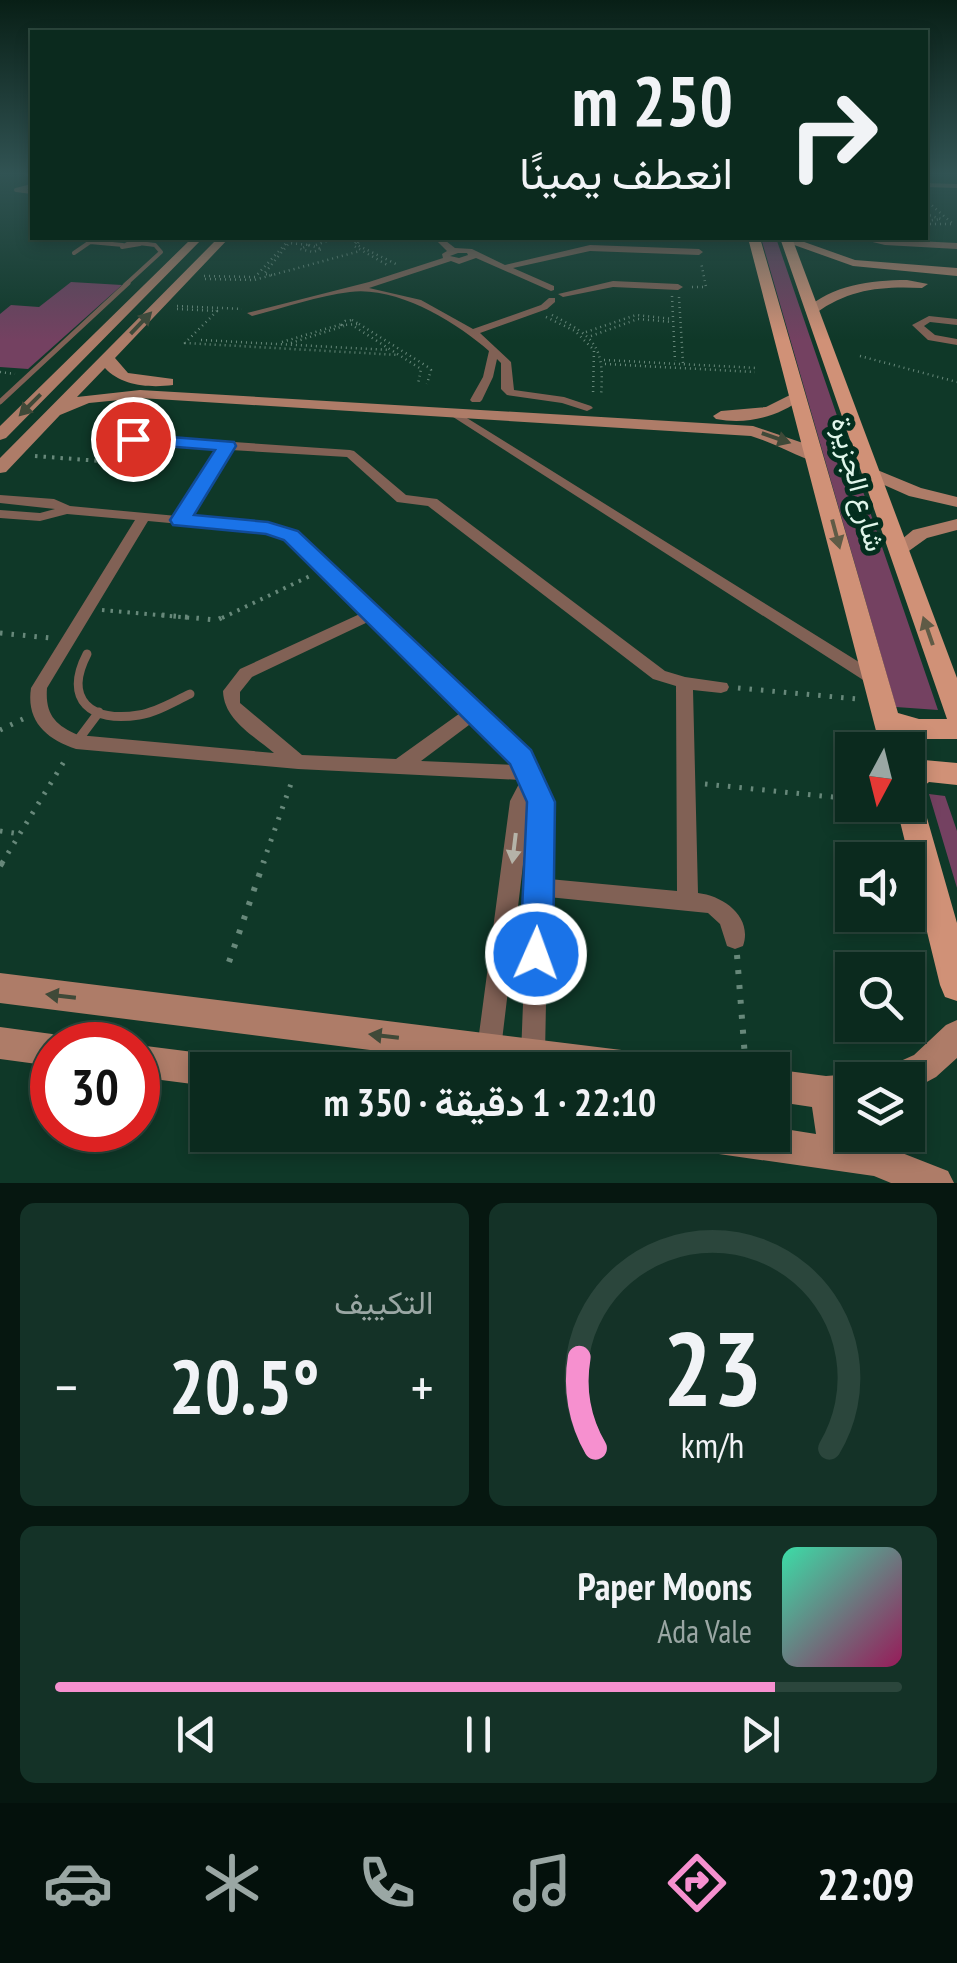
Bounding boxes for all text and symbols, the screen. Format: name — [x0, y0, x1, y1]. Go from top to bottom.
text: 250 m — [572, 55, 733, 145]
icon: right — [768, 70, 898, 200]
text: انعطف يمينًا — [519, 143, 733, 201]
one-way arrow — [128, 311, 152, 335]
one-way arrow — [18, 393, 42, 416]
pin — [91, 397, 176, 482]
icon: arrive — [106, 412, 161, 467]
street label: شارع الجزيرة — [822, 413, 895, 556]
one-way arrow — [761, 432, 791, 447]
one-way arrow — [829, 519, 844, 550]
one-way arrow — [920, 616, 935, 646]
north arrow — [835, 732, 925, 822]
map controls — [835, 732, 925, 1152]
one-way arrow — [506, 833, 522, 865]
button: sound — [835, 842, 925, 932]
position arrow — [484, 902, 588, 1006]
button: search — [835, 952, 925, 1042]
one-way arrow — [45, 988, 76, 1004]
speed limit sign: 30 — [30, 1022, 160, 1152]
one-way arrow — [367, 1028, 399, 1044]
button: layers — [835, 1062, 925, 1152]
text: 22:10 · 1 دقيقة · 350 m — [324, 1077, 656, 1126]
text: التكييف — [334, 1281, 434, 1323]
text: 23 — [663, 1300, 762, 1435]
text: 20.5° — [169, 1338, 320, 1435]
text: − — [55, 1351, 78, 1422]
text: + — [411, 1351, 433, 1422]
text: km/h — [681, 1422, 744, 1468]
text: Paper Moons — [577, 1561, 752, 1610]
text: Ada Vale — [657, 1610, 752, 1652]
icon: previous — [169, 1707, 224, 1762]
icon: pause — [451, 1707, 506, 1762]
icon: next — [733, 1707, 788, 1762]
icon: car — [43, 1848, 113, 1918]
icon: climate — [197, 1848, 267, 1918]
icon: phone — [352, 1848, 422, 1918]
icon: music — [507, 1848, 577, 1918]
icon: directions — [662, 1848, 732, 1918]
text: 22:09 — [817, 1854, 915, 1912]

